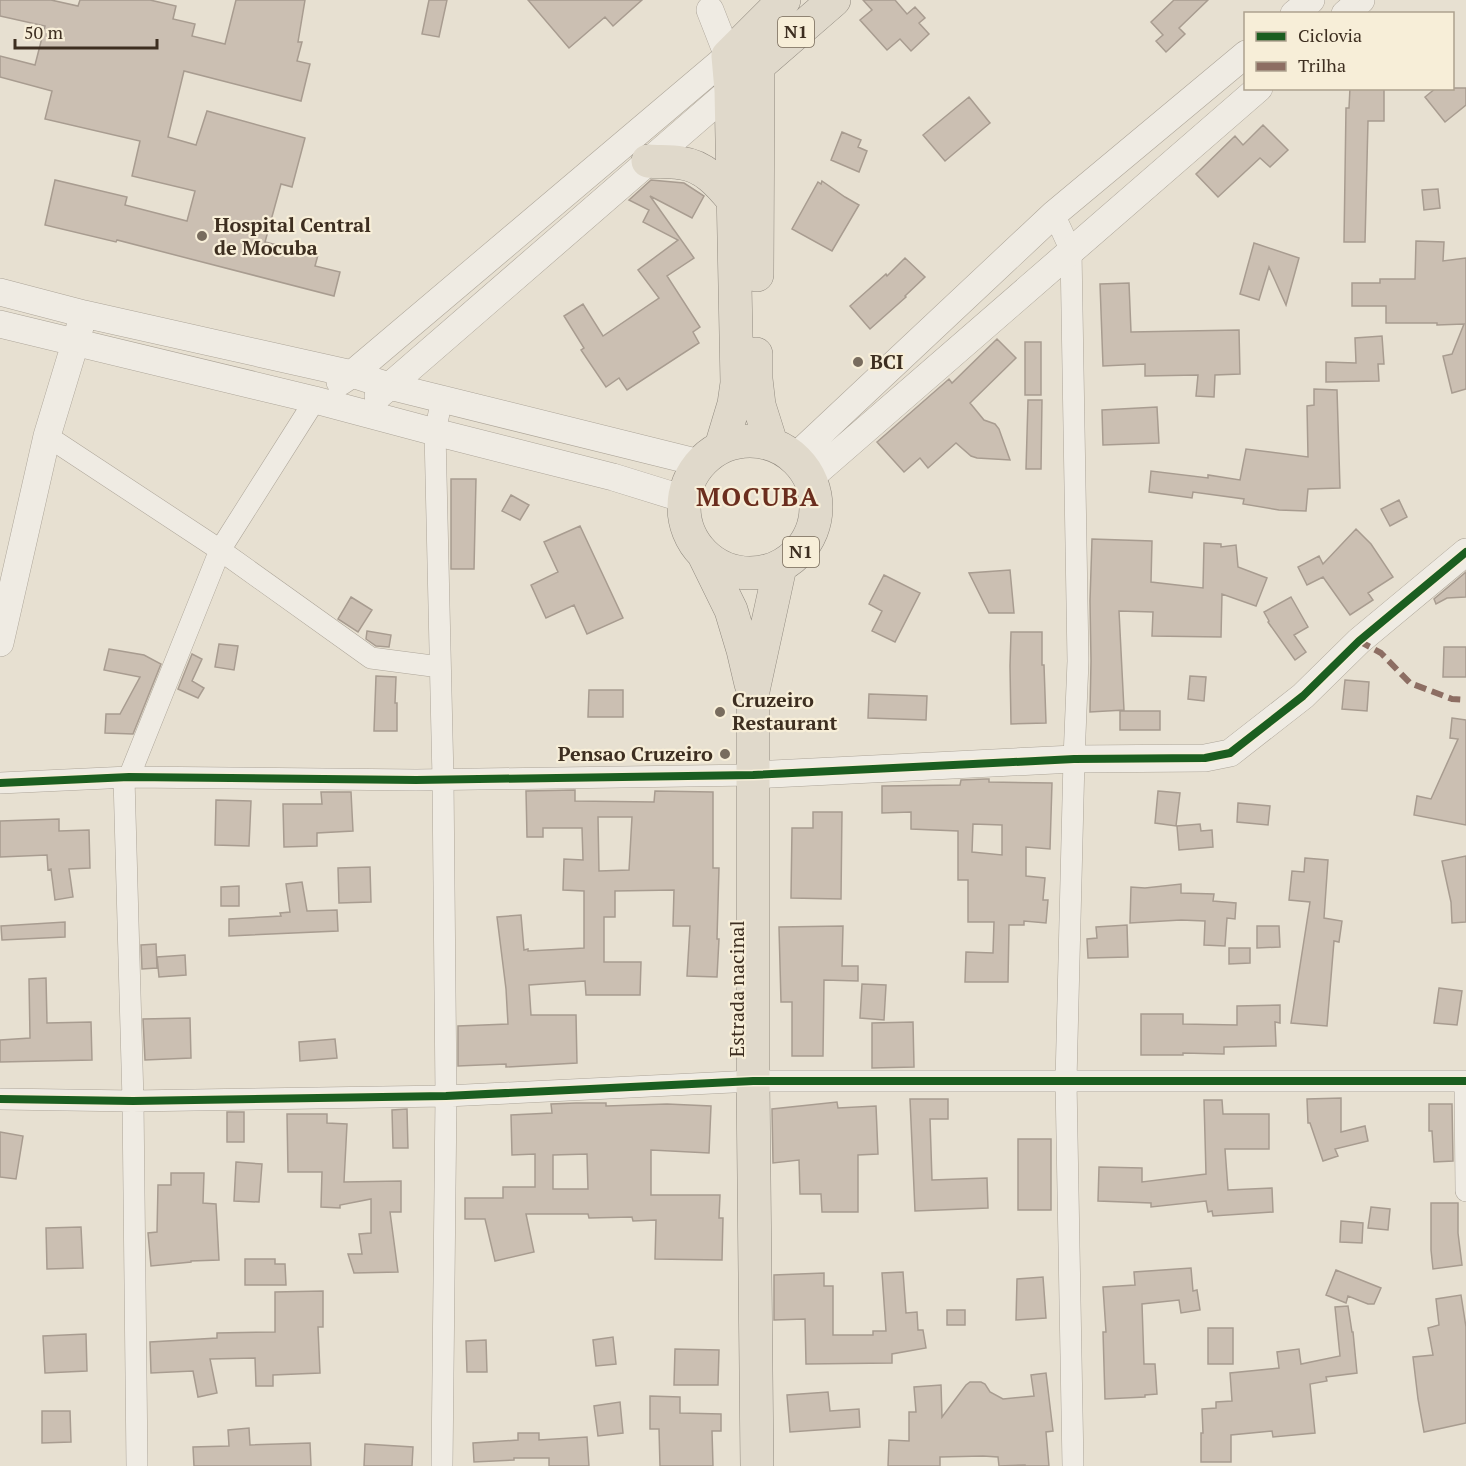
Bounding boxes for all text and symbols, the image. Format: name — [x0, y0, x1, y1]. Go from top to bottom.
scale bar — [15, 12, 158, 50]
legend — [1244, 12, 1454, 90]
road number: N1 — [778, 17, 814, 47]
text: 50 m — [24, 20, 64, 44]
text: Ciclovia — [1298, 23, 1362, 47]
text: Trilha — [1298, 53, 1346, 77]
place label: Hospital Central de Mocuba — [214, 211, 371, 261]
marker: Hospital Central de Mocuba — [195, 229, 209, 243]
place label: BCI — [870, 348, 903, 375]
marker: BCI — [851, 355, 865, 369]
district label: MOCUBA — [696, 479, 820, 513]
road number: N1 — [783, 537, 819, 567]
place label: Cruzeiro Restaurant — [732, 686, 837, 736]
marker: Cruzeiro Restaurant — [713, 705, 727, 719]
place label: Pensao Cruzeiro — [558, 740, 713, 767]
marker: Pensao Cruzeiro — [718, 747, 732, 761]
street label: Estrada nacinal — [723, 921, 750, 1057]

